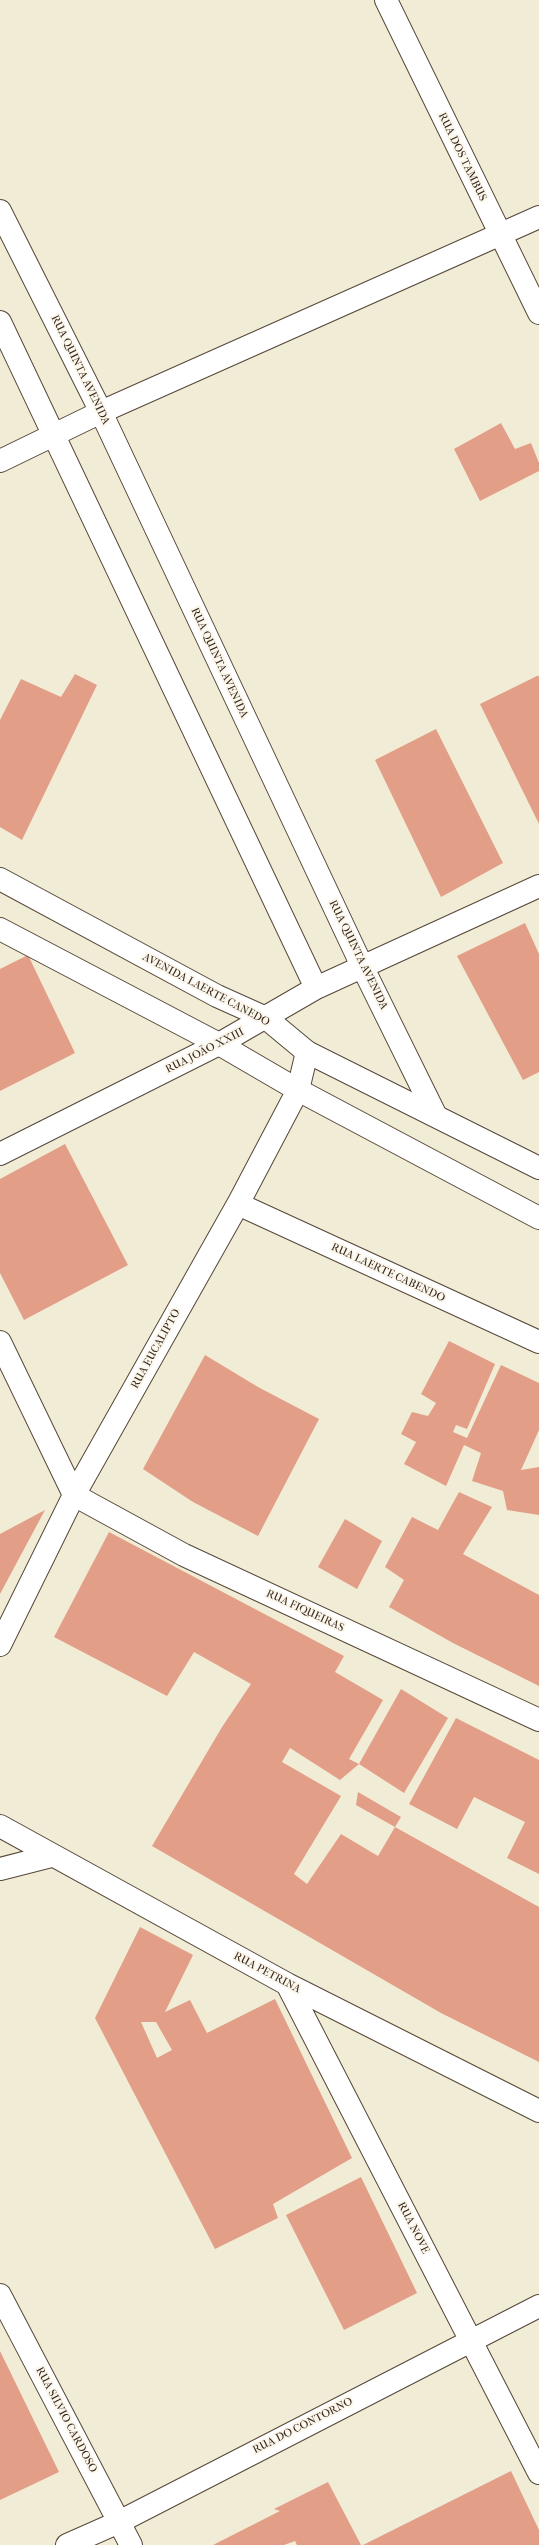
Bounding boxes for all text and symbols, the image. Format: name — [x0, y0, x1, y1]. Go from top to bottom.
street label: RUA DOS TAMBUS — [435, 111, 489, 203]
street label: RUA QUINTA AVENIDA — [48, 313, 112, 427]
street label: RUA QUINTA AVENIDA — [188, 606, 250, 720]
street label: RUA QUINTA AVENIDA — [326, 898, 390, 1012]
street label: AVENIDA LAERTE CANEDO — [140, 951, 272, 1029]
street label: RUA JOÃO XXIII — [164, 1026, 246, 1076]
street label: RUA LAERTE CABENDO — [329, 1241, 447, 1305]
street label: RUA EUCALIPTO — [129, 1307, 183, 1391]
street label: RUA FIQUEIRAS — [264, 1587, 346, 1635]
street label: RUA PETRINA — [231, 1950, 303, 1996]
street label: RUA NOVE — [394, 2200, 432, 2256]
street label: RUA SILVIO CARDOSO — [33, 2365, 99, 2475]
street label: RUA DO CONTORNO — [251, 2395, 355, 2457]

